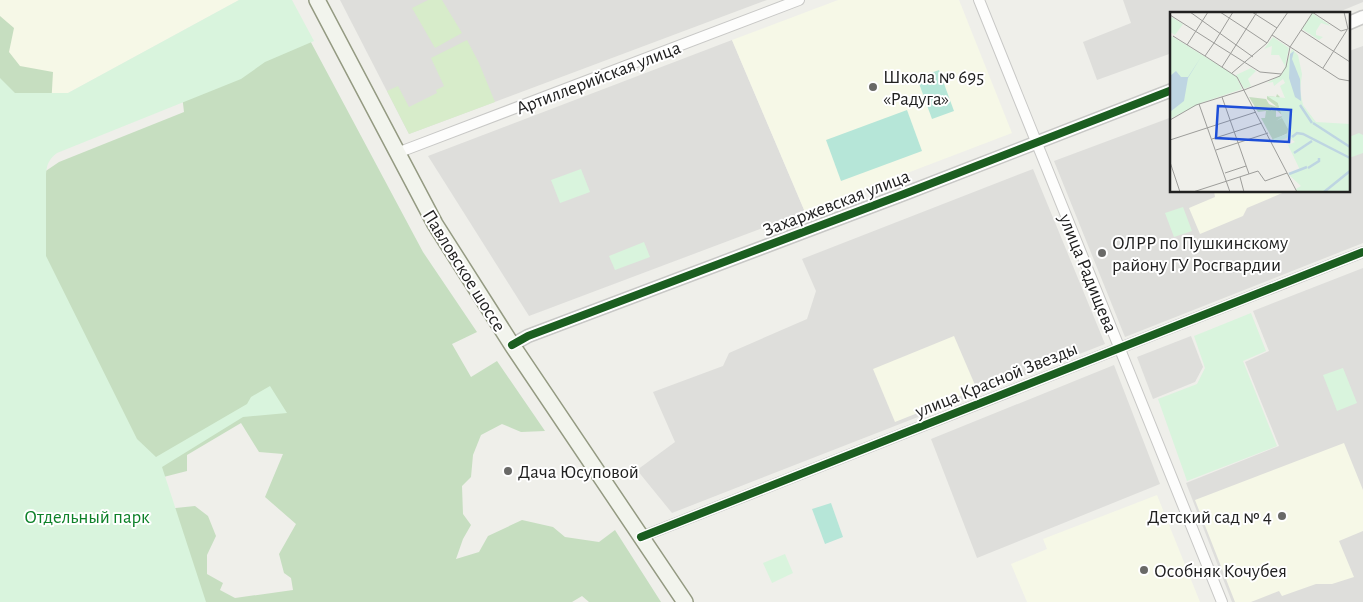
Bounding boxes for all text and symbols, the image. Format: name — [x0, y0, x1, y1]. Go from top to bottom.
inset map — [1170, 12, 1350, 192]
street label: Артиллерийская улица — [514, 38, 684, 119]
place label: Школа № 695 «Радуга» — [883, 68, 984, 109]
marker: Школа № 695 «Радуга» — [867, 81, 879, 93]
street label: Захаржевская улица — [761, 167, 913, 240]
street label: Павловское шоссе — [419, 206, 509, 335]
street label: улица Радищева — [1055, 211, 1120, 336]
place label: ОЛРР по Пушкинскому району ГУ Росгвардии — [1112, 234, 1288, 275]
marker: ОЛРР по Пушкинскому району ГУ Росгвардии — [1096, 247, 1108, 259]
street label: улица Красной Звезды — [912, 339, 1080, 422]
place label: Дача Юсуповой — [518, 463, 639, 482]
marker: Дача Юсуповой — [502, 465, 514, 477]
park label: Отдельный парк — [24, 508, 150, 527]
place label: Детский сад № 4 — [1147, 508, 1272, 527]
marker: Детский сад № 4 — [1276, 510, 1288, 522]
place label: Особняк Кочубея — [1154, 562, 1287, 581]
marker: Особняк Кочубея — [1138, 564, 1150, 576]

